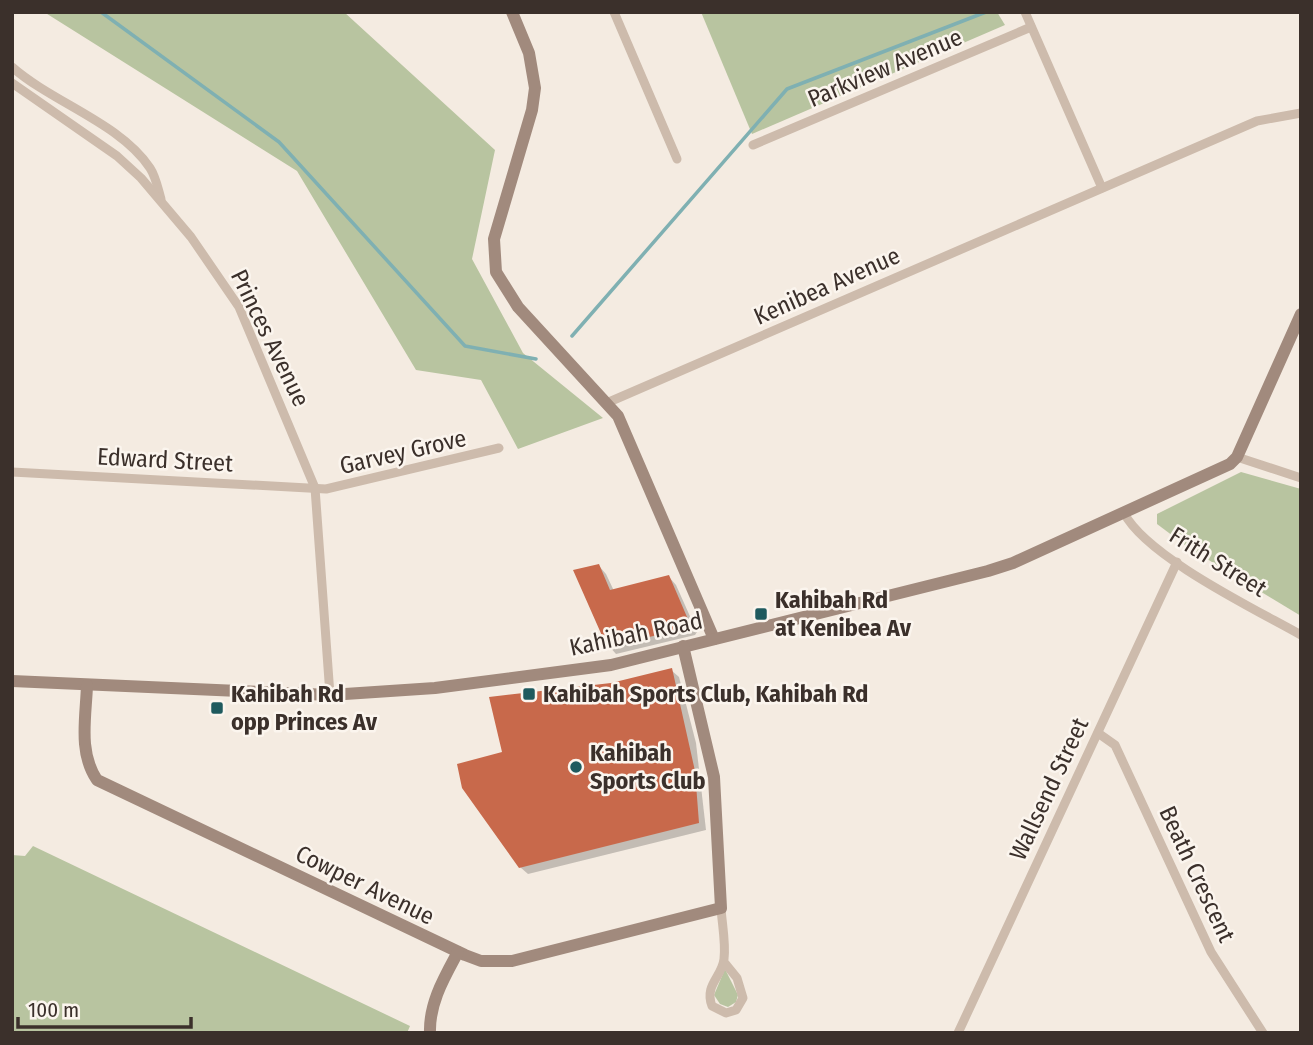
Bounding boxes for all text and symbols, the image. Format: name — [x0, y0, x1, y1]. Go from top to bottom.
street label: Parkview Avenue — [804, 23, 966, 113]
street label: Kenibea Avenue — [750, 241, 904, 331]
street label: Princes Avenue — [225, 265, 315, 411]
street label: Garvey Grove — [337, 424, 469, 480]
street label: Edward Street — [96, 442, 234, 478]
street label: Frith Street — [1164, 521, 1272, 603]
place label: Kahibah Rd at Kenibea Av — [775, 586, 912, 642]
street label: Kahibah Road — [567, 606, 705, 662]
marker: Kahibah Rd at Kenibea Av — [753, 606, 769, 622]
place label: Kahibah Rd opp Princes Av — [231, 680, 378, 736]
place label: Kahibah Sports Club, Kahibah Rd — [543, 680, 868, 708]
marker: Kahibah Sports Club, Kahibah Rd — [521, 686, 537, 702]
marker: Kahibah Rd opp Princes Av — [209, 700, 225, 716]
street label: Wallsend Street — [1004, 713, 1094, 865]
place label: Kahibah Sports Club — [590, 739, 705, 795]
marker: Kahibah Sports Club — [568, 759, 584, 775]
street label: Beath Crescent — [1153, 802, 1241, 946]
street label: Cowper Avenue — [291, 839, 439, 931]
scale bar — [18, 986, 191, 1030]
text: 100 m — [28, 997, 79, 1023]

